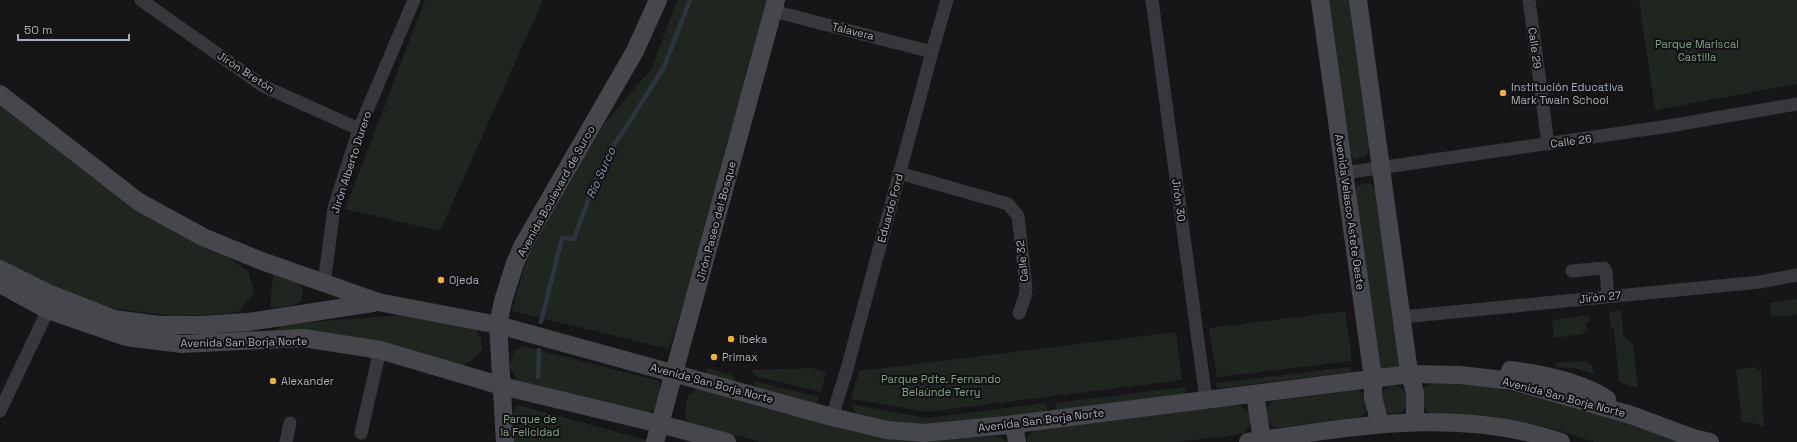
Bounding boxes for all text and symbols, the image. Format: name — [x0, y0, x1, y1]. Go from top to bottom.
scale bar — [18, 16, 129, 42]
street label: Talavera — [830, 19, 876, 43]
text: 50 m — [24, 22, 52, 38]
street label: Calle 29 — [1525, 27, 1545, 70]
park label: Parque Mariscal Castilla — [1655, 37, 1739, 64]
street label: Jirón Bretón — [215, 48, 277, 96]
place label: Institución Educativa Mark Twain School — [1511, 80, 1624, 107]
marker: Institución Educativa Mark Twain School — [1498, 88, 1508, 98]
street label: Jirón Alberto Durero — [328, 109, 374, 215]
street label: Avenida Boulevard de Surco — [514, 123, 598, 259]
street label: Calle 26 — [1549, 131, 1593, 151]
street label: Avenida Velasco Astete Oeste — [1332, 133, 1368, 291]
water label: Río Surco — [583, 144, 620, 201]
street label: Jirón Paseo del Bosque — [693, 160, 739, 282]
street label: Eduardo Ford — [874, 172, 906, 244]
street label: Jirón 30 — [1169, 178, 1189, 222]
street label: Calle 32 — [1013, 239, 1031, 282]
place label: Ojeda — [449, 273, 480, 287]
marker: Ojeda — [436, 275, 446, 285]
street label: Jirón 27 — [1578, 288, 1622, 306]
place label: Ibeka — [739, 332, 768, 346]
street label: Avenida San Borja Norte — [180, 334, 308, 350]
marker: Ibeka — [726, 334, 736, 344]
place label: Primax — [722, 350, 758, 364]
marker: Primax — [709, 352, 719, 362]
street label: Avenida San Borja Norte — [649, 360, 775, 406]
park label: Parque Pdte. Fernando Belaúnde Terry — [881, 372, 1001, 399]
place label: Alexander — [281, 374, 334, 388]
street label: Avenida San Borja Norte — [1501, 374, 1627, 420]
marker: Alexander — [268, 376, 278, 386]
street label: Avenida San Borja Norte — [977, 405, 1105, 435]
park label: Parque de la Felicidad — [500, 412, 560, 439]

